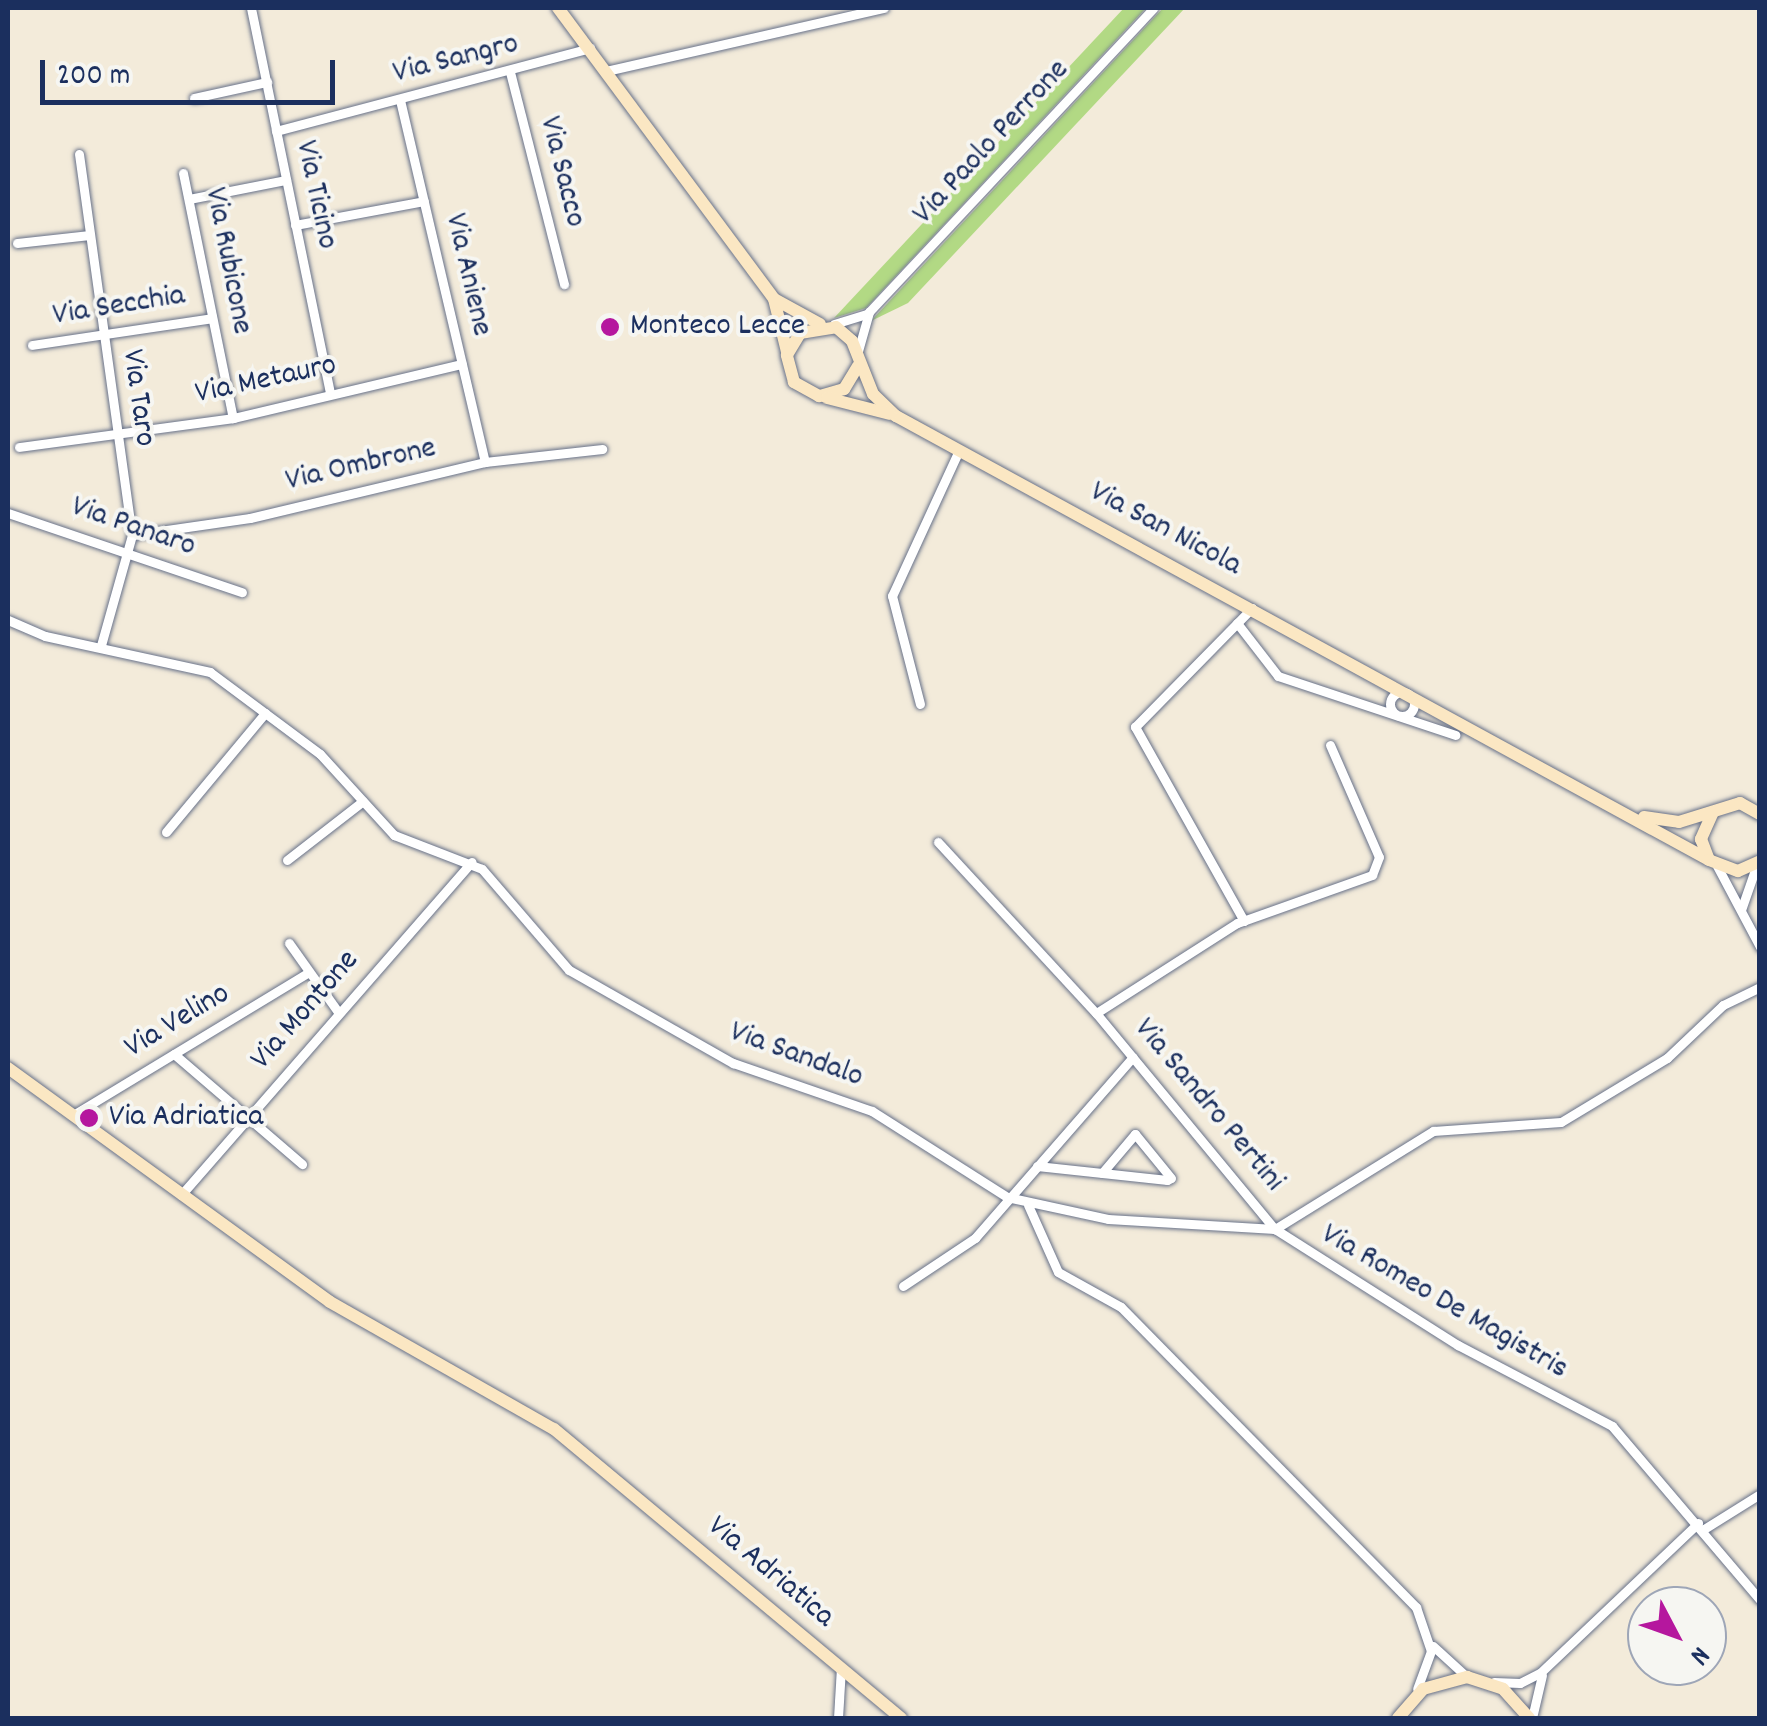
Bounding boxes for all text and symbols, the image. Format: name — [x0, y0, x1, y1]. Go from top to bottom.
street label: Via Sangro — [389, 26, 523, 94]
scale bar — [45, 40, 340, 102]
street label: Via Paolo Perrone — [906, 52, 1078, 234]
text: 200 m — [57, 56, 130, 99]
street label: Via Sacco — [529, 113, 593, 231]
street label: Via Ticino — [285, 137, 345, 253]
street label: Via Rubicone — [194, 184, 260, 338]
street label: Via Aniene — [434, 210, 500, 340]
street label: Via Secchia — [50, 278, 188, 336]
place label: Monteco Lecce — [630, 308, 805, 346]
marker: Monteco Lecce — [599, 316, 621, 338]
street label: Via Taro — [111, 347, 163, 449]
street label: Via Metauro — [192, 347, 340, 415]
street label: Via Ombrone — [282, 430, 440, 502]
street label: Via San Nicola — [1083, 474, 1247, 586]
street label: Via Panaro — [66, 489, 200, 567]
street label: Via Montone — [244, 943, 368, 1079]
street label: Via Velino — [119, 976, 237, 1068]
street label: Via Sandro Pertini — [1124, 1011, 1292, 1201]
street label: Via Sandalo — [724, 1014, 868, 1098]
place label: Via Adriatica — [109, 1099, 263, 1137]
marker: Via Adriatica — [78, 1107, 100, 1129]
street label: Via Romeo De Magistris — [1314, 1217, 1574, 1389]
street label: Via Adriatica — [699, 1509, 841, 1637]
north arrow — [1627, 1586, 1727, 1686]
text: N — [1678, 1636, 1718, 1673]

